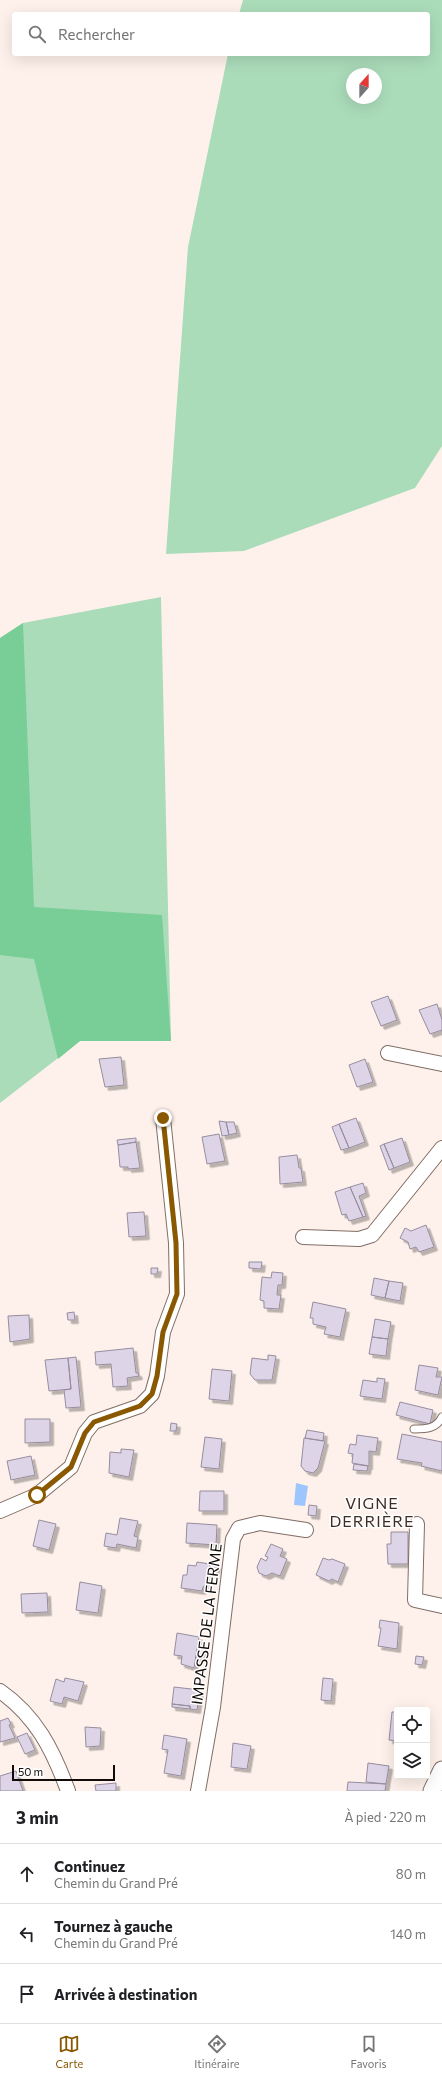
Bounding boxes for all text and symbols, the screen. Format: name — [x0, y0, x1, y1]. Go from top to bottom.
search box — [12, 12, 430, 56]
icon: search — [26, 23, 48, 45]
text: Rechercher — [58, 25, 135, 43]
north arrow — [346, 68, 382, 104]
route end — [154, 1109, 172, 1127]
route start — [28, 1486, 46, 1504]
district label: VIGNE DERRIÈRE — [330, 1493, 414, 1530]
street label: IMPASSE DE LA FERME — [187, 1542, 225, 1706]
map controls — [394, 1707, 430, 1779]
button: locate — [394, 1707, 430, 1743]
button: layers — [394, 1743, 430, 1779]
scale bar — [12, 1763, 115, 1782]
text: 50 m — [18, 1765, 43, 1778]
text: 3 min — [16, 1807, 59, 1828]
text: À pied · 220 m — [344, 1809, 426, 1825]
text: Continuez — [54, 1857, 125, 1875]
icon: ahead — [16, 1863, 38, 1885]
text: 80 m — [396, 1866, 426, 1882]
text: Chemin du Grand Pré — [54, 1875, 178, 1891]
text: Tournez à gauche — [54, 1917, 173, 1935]
icon: left — [16, 1923, 38, 1945]
text: 140 m — [390, 1926, 426, 1942]
text: Chemin du Grand Pré — [54, 1935, 178, 1951]
icon: arrive — [16, 1983, 38, 2005]
text: Arrivée à destination — [54, 1985, 197, 2003]
tab: Carte — [55, 2033, 83, 2070]
tab: Itinéraire — [194, 2033, 240, 2070]
tab: Favoris — [351, 2033, 387, 2070]

